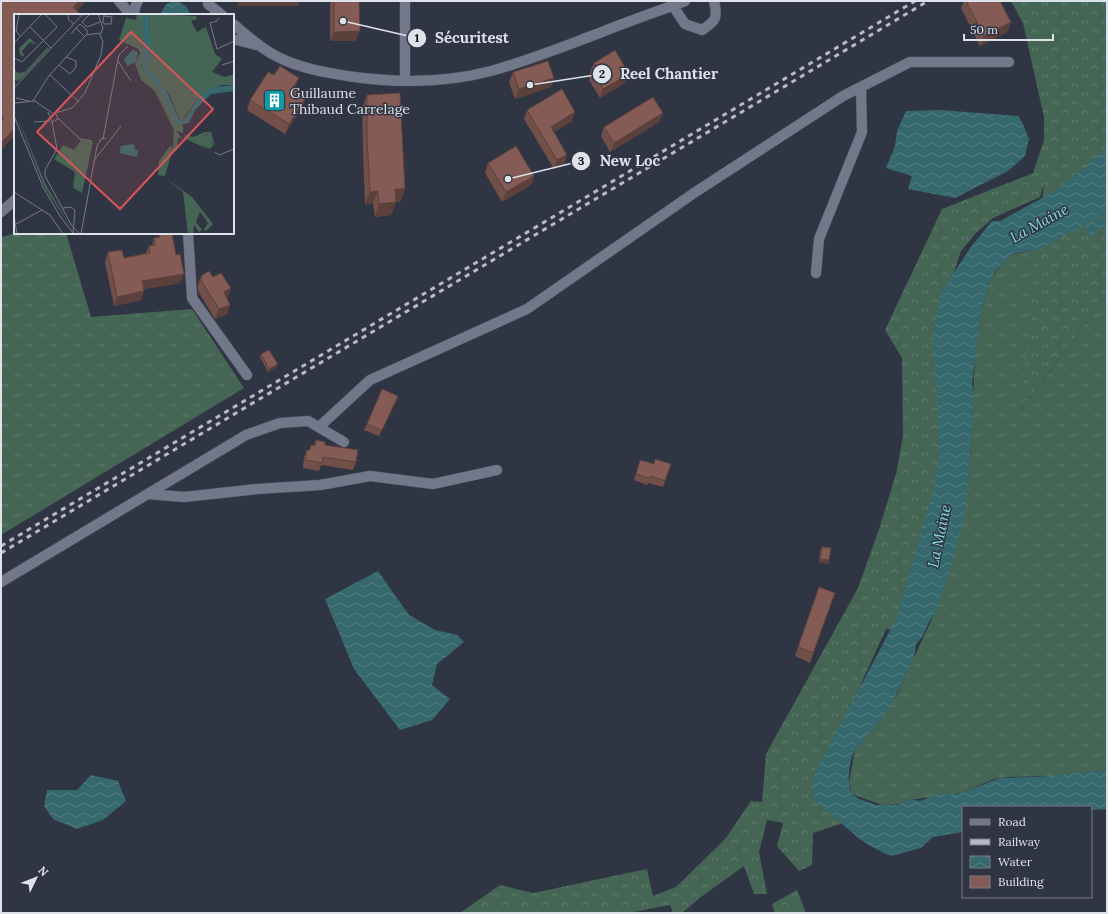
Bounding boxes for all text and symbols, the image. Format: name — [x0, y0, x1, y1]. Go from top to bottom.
inset map — [14, 14, 234, 234]
scale bar — [964, 16, 1053, 42]
text: 50 m — [970, 22, 998, 37]
callout: Sécuritest — [407, 25, 517, 52]
text: Sécuritest — [435, 28, 510, 47]
text: 1 — [415, 30, 420, 45]
callout: Reel Chantier — [592, 61, 726, 88]
text: Reel Chantier — [620, 64, 719, 83]
text: 2 — [599, 66, 605, 81]
place label: Guillaume Thibaud Carrelage — [290, 84, 410, 118]
building icon: Guillaume Thibaud Carrelage — [261, 88, 287, 114]
callout: New Loc — [571, 147, 668, 174]
text: New Loc — [600, 151, 661, 170]
text: 3 — [578, 153, 585, 168]
water label: La Maine — [1006, 199, 1072, 247]
water label: La Maine — [923, 503, 955, 569]
legend — [962, 806, 1092, 898]
text: Road — [998, 814, 1026, 829]
text: Railway — [998, 834, 1041, 849]
text: Water — [998, 854, 1033, 869]
north arrow — [16, 858, 56, 898]
text: N — [35, 863, 52, 879]
text: Building — [998, 874, 1044, 889]

